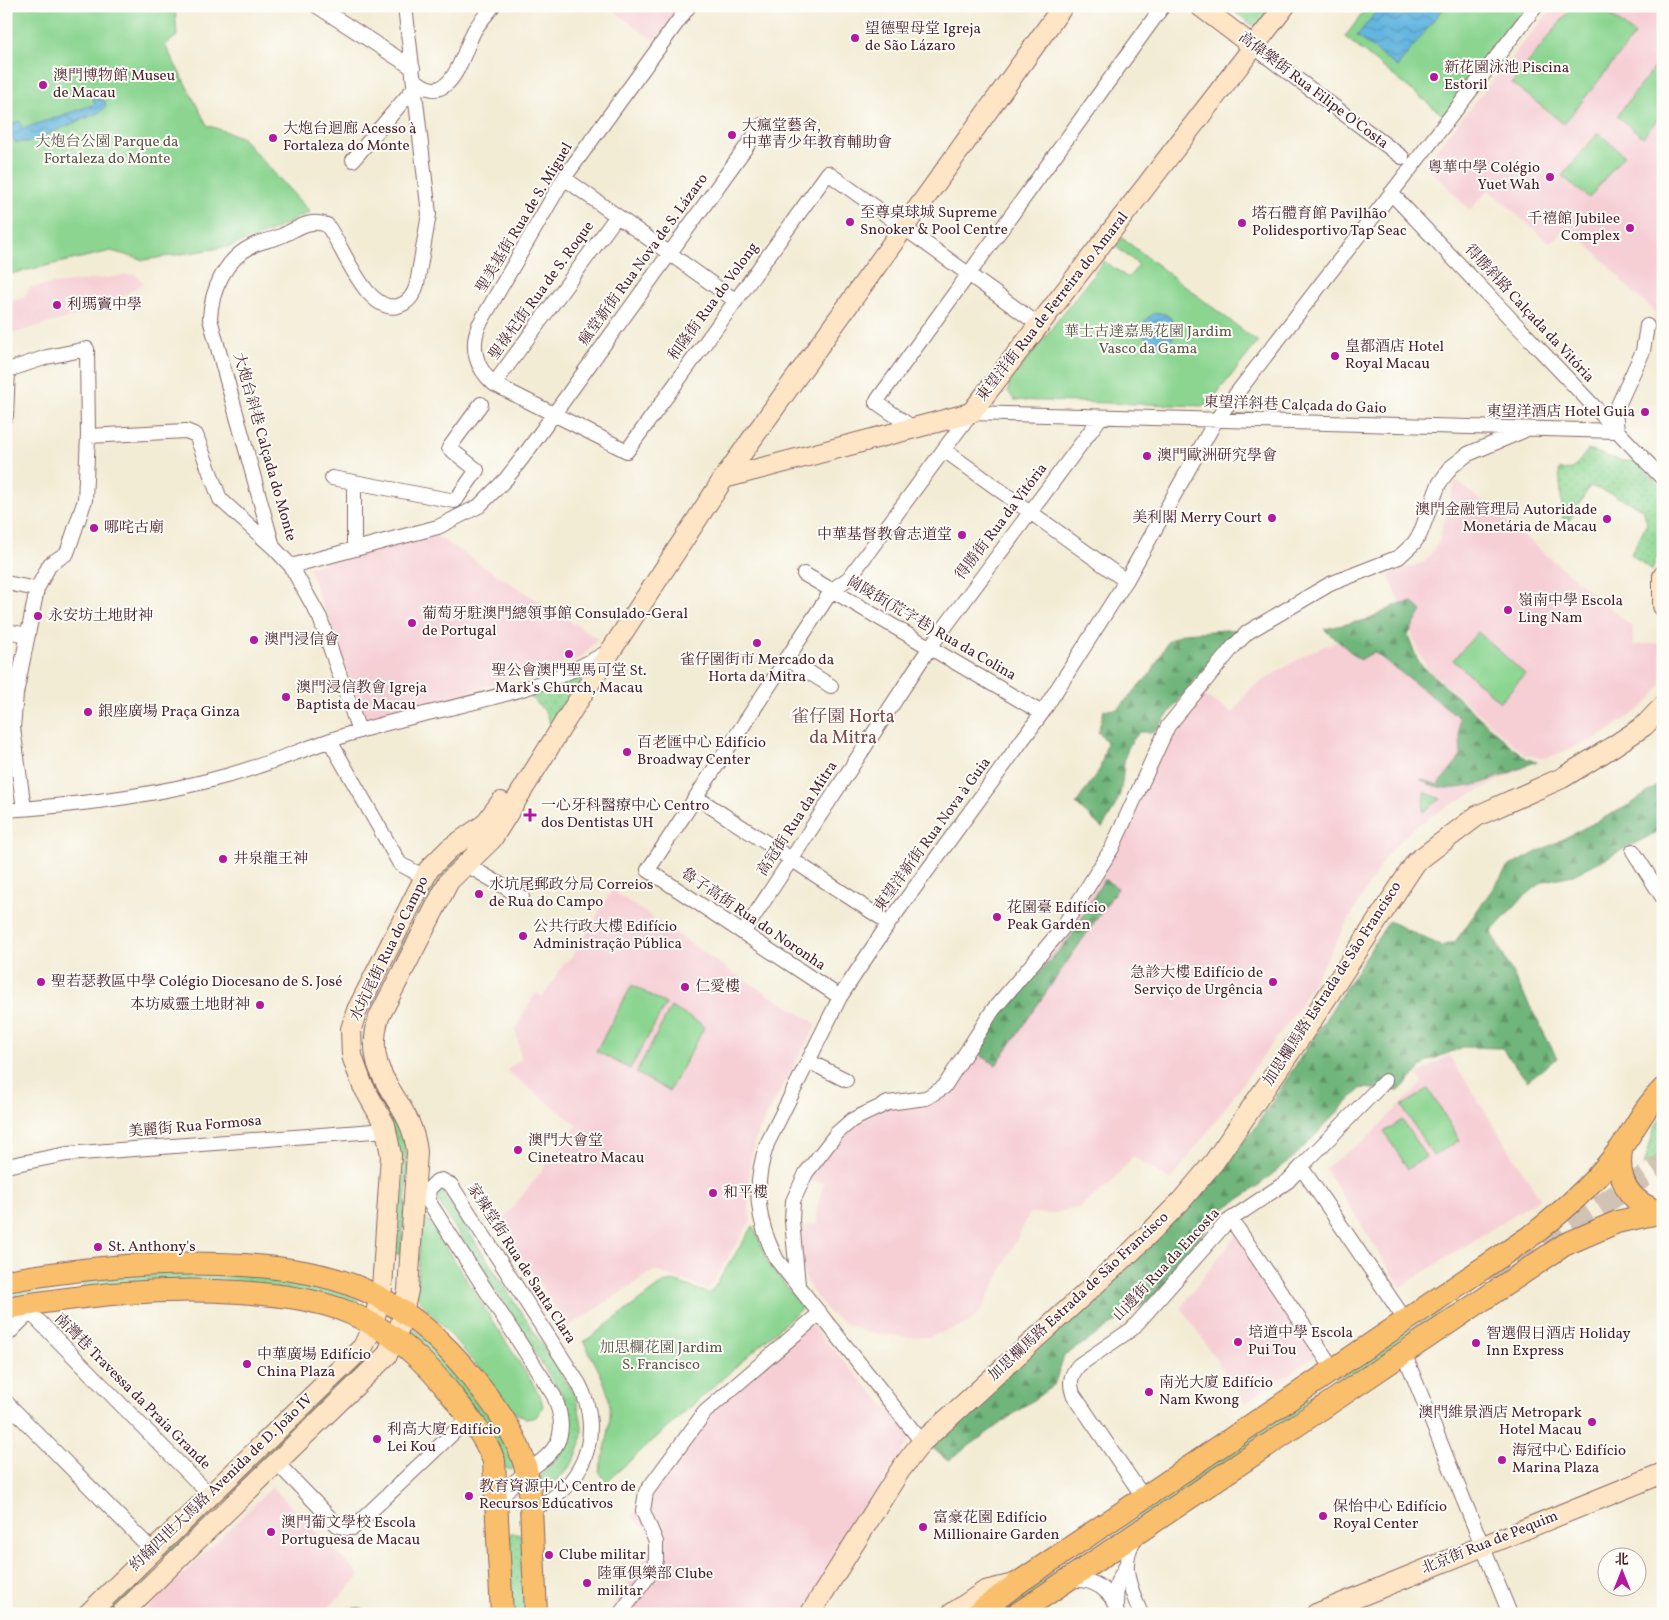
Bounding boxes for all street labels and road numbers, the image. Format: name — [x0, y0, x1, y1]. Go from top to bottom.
street label: 高偉樂街 Rua Filipe O'Costa — [1234, 28, 1392, 154]
street label: 聖美基街 Rua de S. Miguel — [472, 139, 578, 297]
street label: 瘋堂新街 Rua Nova de S. Lázaro — [574, 170, 714, 350]
street label: 東望洋街 Rua de Ferreira do Amaral — [972, 208, 1134, 406]
street label: 聖祿杞街 Rua de S. Roque — [484, 217, 600, 365]
street label: 和隆街 Rua do Volong — [664, 238, 764, 366]
street label: 得勝斜路 Calçada da Vitória — [1459, 240, 1599, 388]
street label: 大炮台斜巷 Calçada do Monte — [227, 350, 301, 544]
street label: 東望洋斜巷 Calçada do Gaio — [1203, 392, 1387, 420]
street label: 得勝街 Rua da Vitória — [951, 459, 1053, 585]
street label: 崗陵街(荒字巷) Rua da Colina — [842, 572, 1020, 686]
street label: 東望洋新街 Rua Nova à Guia — [870, 753, 996, 917]
street label: 高冠街 Rua da Mitra — [753, 757, 843, 881]
street label: 魯子高街 Rua do Noronha — [677, 864, 829, 976]
street label: 水坑尾街 Rua do Campo — [346, 873, 434, 1025]
street label: 加思欄馬路 Estrada de São Francisco — [1259, 878, 1407, 1090]
street label: 美麗街 Rua Formosa — [127, 1111, 263, 1143]
street label: 家辣堂街 Rua de Santa Clara — [461, 1180, 581, 1348]
street label: 山邊街 Rua da Encosta — [1109, 1204, 1225, 1326]
street label: 加思欄馬路 Estrada de São Francisco — [984, 1208, 1174, 1386]
street label: 南灣巷 Travessa da Praia Grande — [49, 1309, 215, 1475]
street label: 約翰四世大馬路 Avenida de D. João IV — [126, 1389, 318, 1577]
street label: 北京街 Rua de Pequim — [1419, 1506, 1561, 1580]

